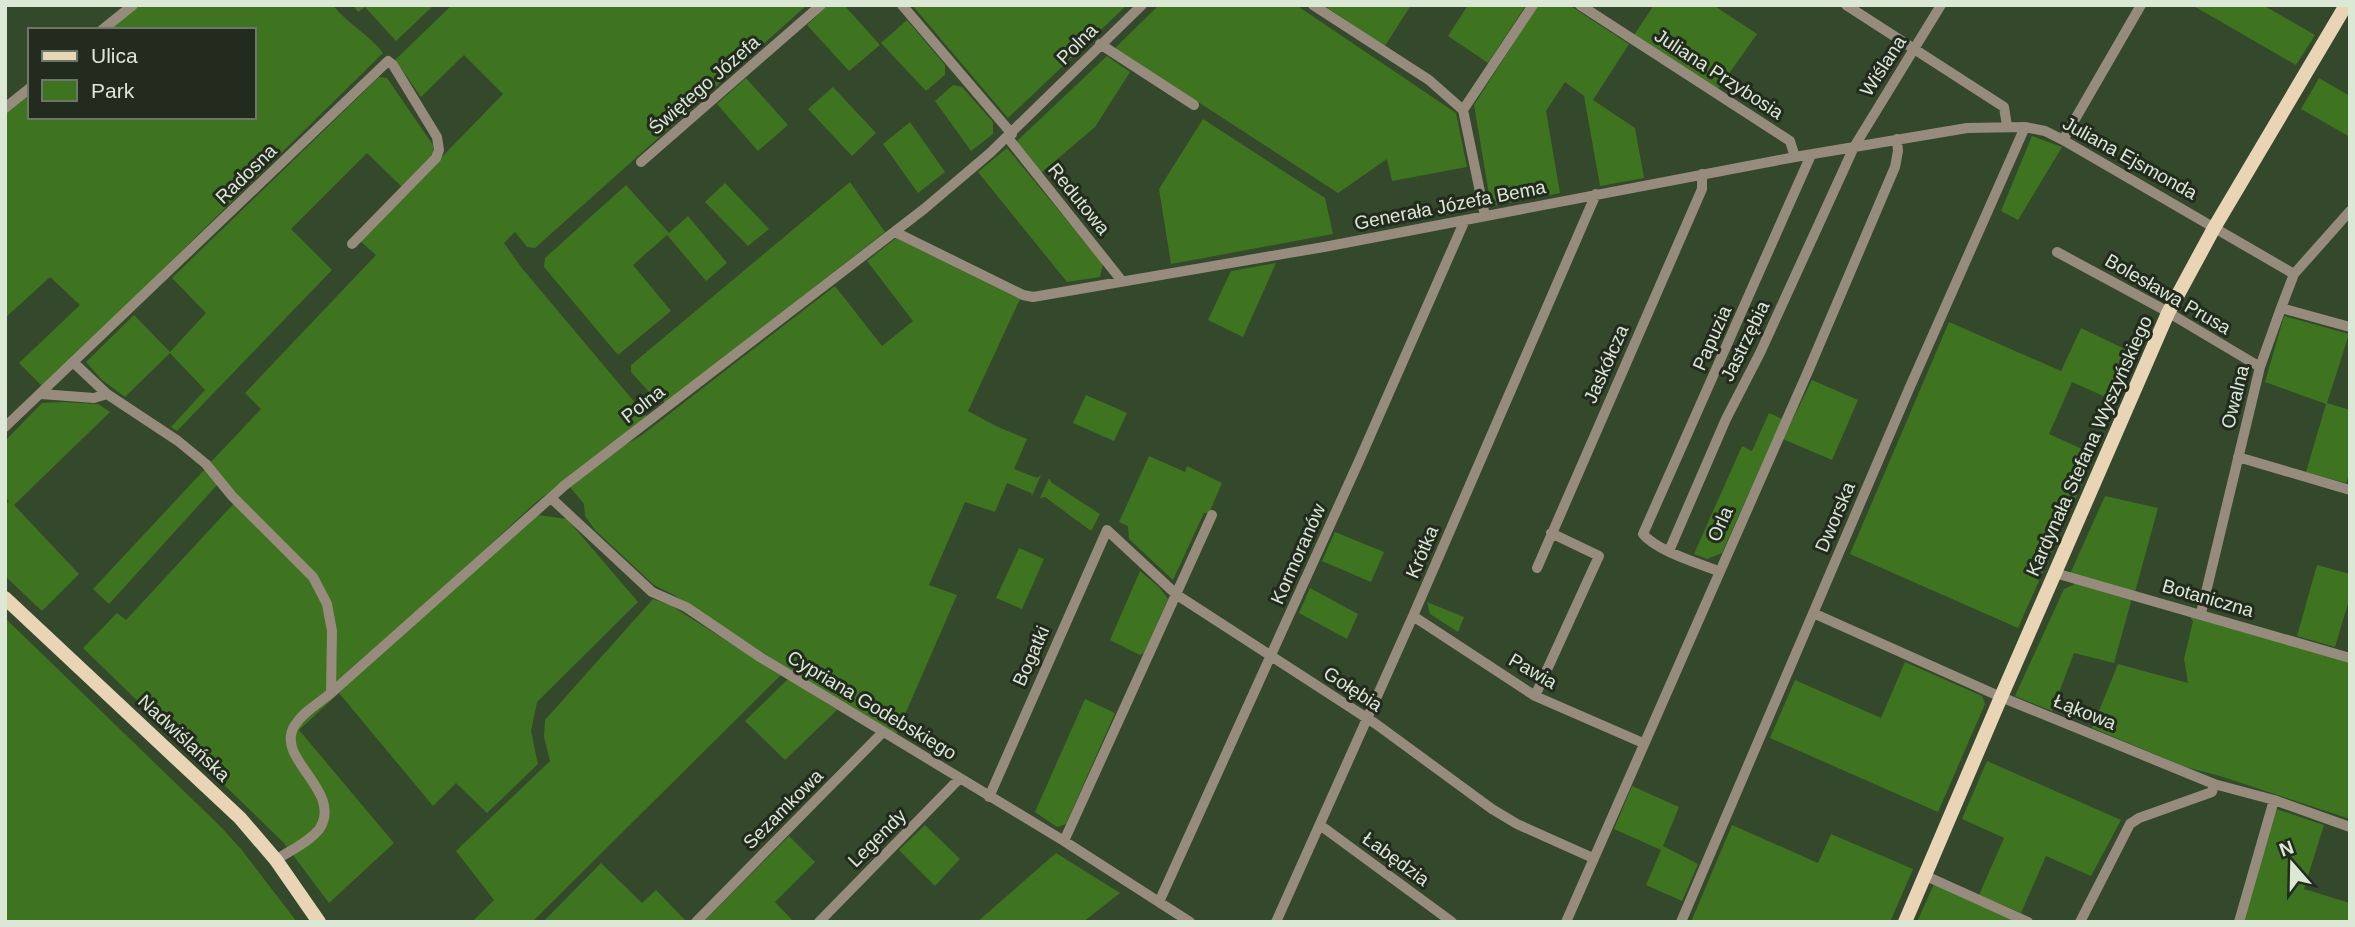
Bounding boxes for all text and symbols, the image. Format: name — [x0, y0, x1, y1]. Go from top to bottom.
street label: Polna — [1052, 19, 1102, 69]
street label: Juliana Przybosia — [1651, 25, 1788, 124]
legend — [28, 28, 256, 119]
street label: Świętego Józefa — [644, 31, 764, 139]
street label: Wiślana — [1856, 32, 1910, 100]
text: Ulica — [91, 44, 138, 67]
text: Park — [91, 79, 135, 102]
street label: Juliana Ejsmonda — [2059, 112, 2201, 204]
street label: Radosna — [211, 140, 281, 208]
street label: Redutowa — [1044, 159, 1114, 239]
street label: Generała Józefa Bema — [1353, 176, 1548, 234]
street label: Bolesława Prusa — [2101, 250, 2235, 339]
street label: Jastrzębia — [1717, 297, 1774, 385]
street label: Papuzia — [1688, 302, 1736, 374]
street label: Kardynała Stefana Wyszyńskiego — [2022, 313, 2156, 579]
street label: Jaskółcza — [1579, 321, 1633, 406]
street label: Owalna — [2217, 363, 2253, 431]
street label: Polna — [617, 381, 669, 427]
street label: Dworska — [1811, 478, 1859, 555]
street label: Kormoranów — [1267, 500, 1330, 607]
street label: Orla — [1703, 503, 1737, 545]
street label: Krótka — [1402, 522, 1443, 581]
street label: Botaniczna — [2160, 575, 2256, 621]
street label: Bogatki — [1009, 623, 1053, 689]
street label: Cypriana Godebskiego — [784, 646, 960, 764]
street label: Pawia — [1505, 649, 1561, 693]
street label: Gołębia — [1320, 662, 1387, 716]
street label: Nadwiślańska — [134, 690, 234, 786]
street label: Łąkowa — [2051, 690, 2120, 734]
street label: Sezamkowa — [739, 765, 827, 853]
street label: Legendy — [844, 804, 911, 871]
street label: Łabędzia — [1359, 828, 1434, 890]
north arrow — [2257, 829, 2327, 899]
text: N — [2276, 836, 2296, 861]

